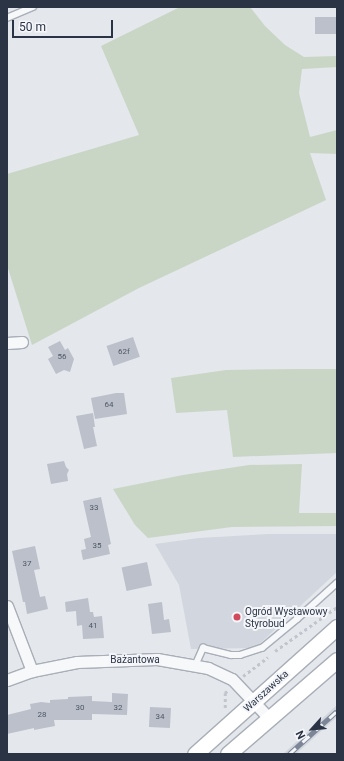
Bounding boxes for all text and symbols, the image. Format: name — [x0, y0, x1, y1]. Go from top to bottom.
scale bar — [14, 12, 115, 38]
text: 50 m — [19, 20, 46, 34]
house number: 62f — [118, 347, 130, 357]
house number: 56 — [58, 352, 66, 362]
house number: 64 — [105, 400, 113, 410]
house number: 33 — [90, 503, 98, 513]
house number: 35 — [93, 541, 101, 551]
house number: 37 — [23, 559, 31, 569]
place label: Ogród Wystawowy Styrobud — [245, 605, 328, 628]
marker: Ogród Wystawowy Styrobud — [232, 612, 242, 622]
house number: 41 — [89, 621, 97, 631]
street label: Bażantowa — [110, 654, 160, 666]
street label: Warszawska — [241, 668, 291, 714]
house number: 30 — [76, 703, 84, 713]
house number: 32 — [114, 703, 122, 713]
north arrow — [292, 709, 332, 749]
house number: 28 — [38, 710, 46, 720]
house number: 34 — [156, 712, 164, 722]
text: N — [293, 728, 308, 741]

